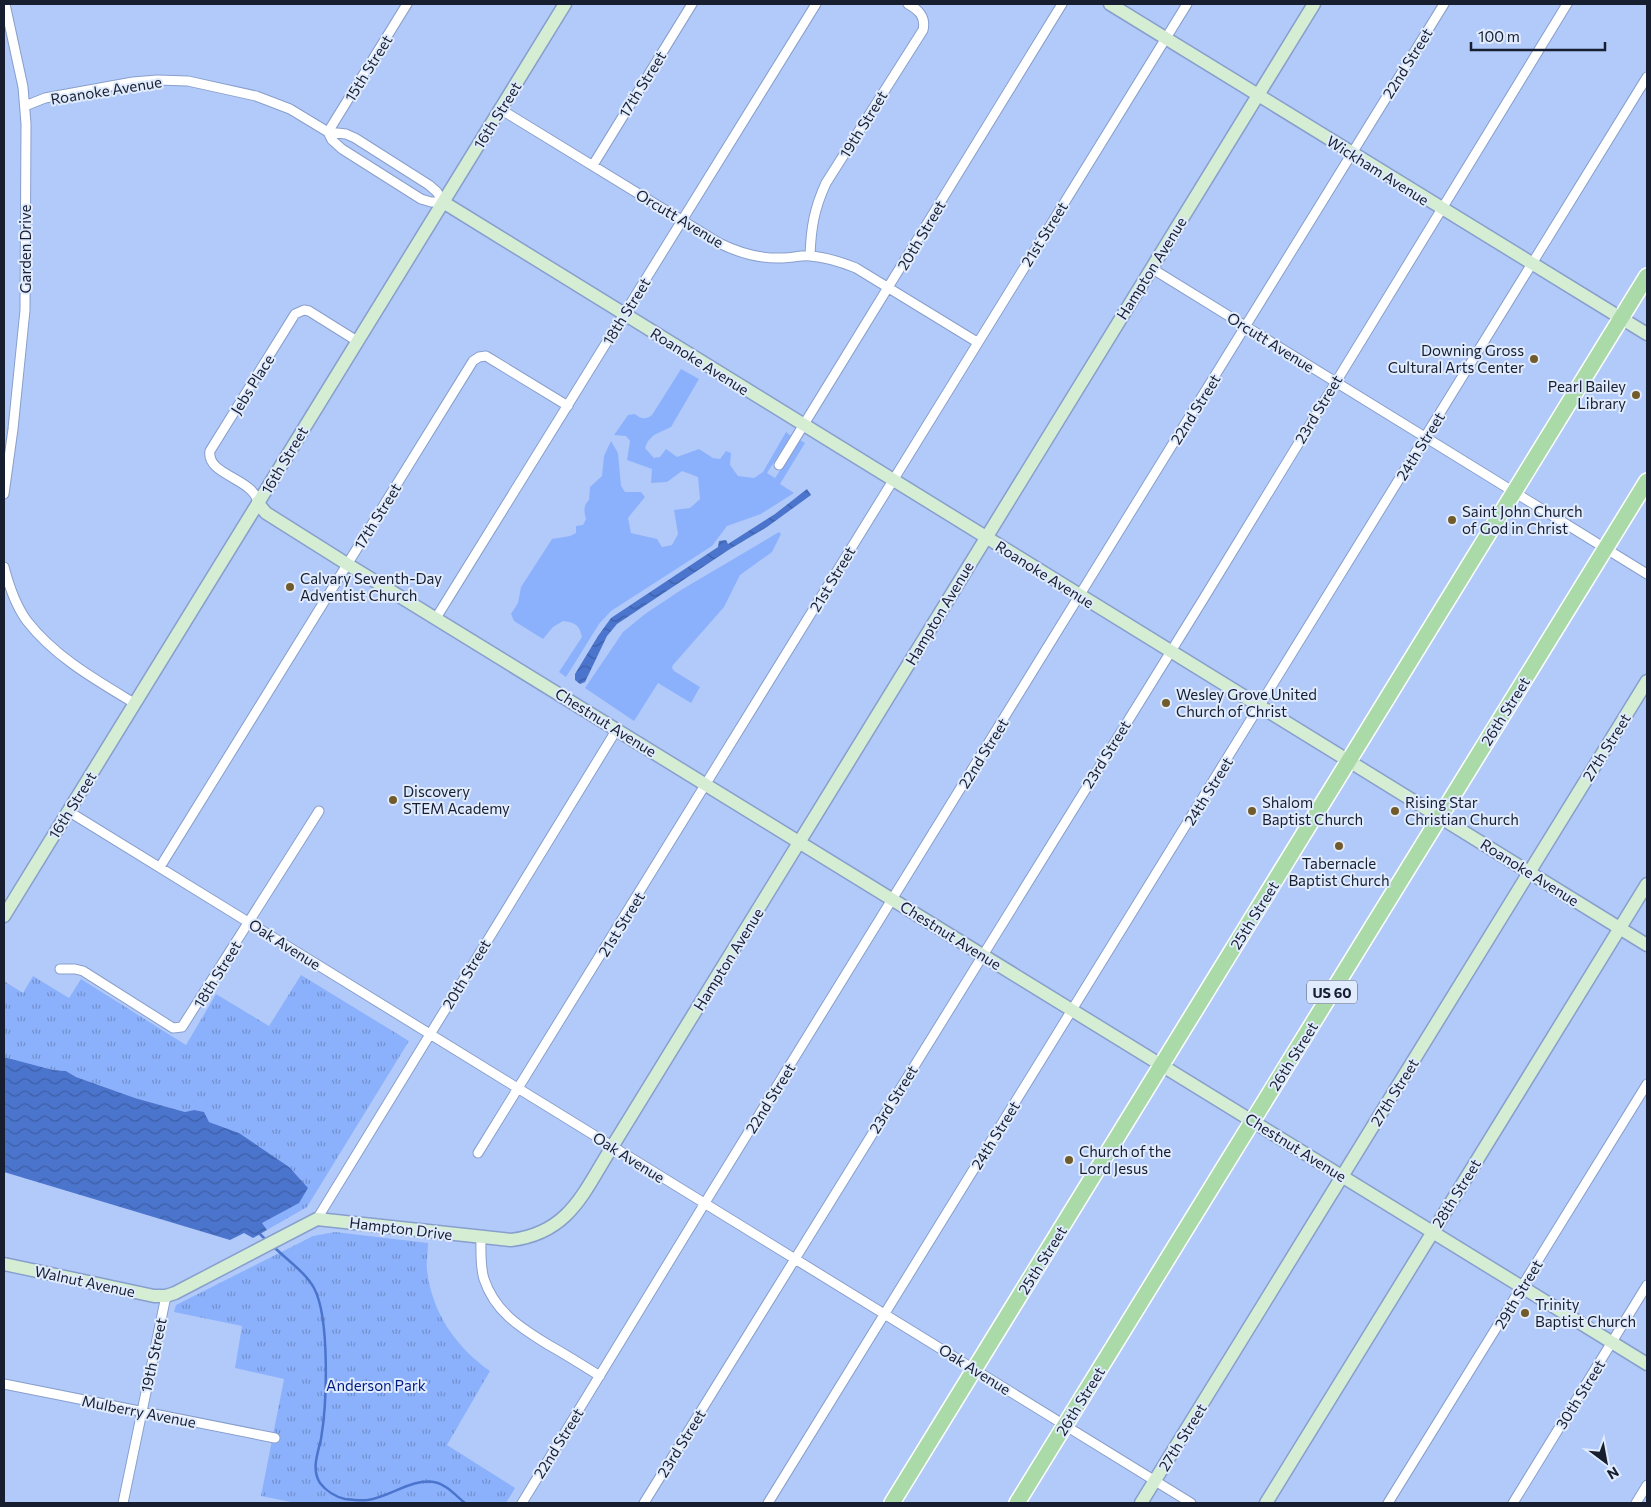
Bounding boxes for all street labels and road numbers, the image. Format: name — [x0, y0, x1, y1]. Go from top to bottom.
street label: 22nd Street — [1378, 25, 1436, 101]
street label: 15th Street — [340, 31, 396, 105]
street label: 17th Street — [615, 48, 669, 120]
street label: Roanoke Avenue — [49, 72, 163, 108]
street label: 16th Street — [469, 78, 525, 152]
street label: 19th Street — [835, 87, 891, 161]
street label: Wickham Avenue — [1324, 131, 1432, 209]
street label: Orcutt Avenue — [633, 185, 727, 251]
street label: 20th Street — [893, 197, 949, 273]
street label: 21st Street — [1017, 198, 1071, 270]
street label: Garden Drive — [16, 204, 34, 293]
street label: Hampton Avenue — [1112, 213, 1190, 323]
street label: 18th Street — [598, 274, 654, 348]
street label: Orcutt Avenue — [1224, 308, 1318, 376]
street label: Roanoke Avenue — [648, 324, 753, 398]
street label: Jebs Place — [227, 351, 277, 417]
street label: 22nd Street — [1166, 371, 1224, 447]
street label: 23rd Street — [1291, 372, 1345, 446]
street label: 24th Street — [1392, 409, 1448, 483]
street label: 16th Street — [257, 423, 311, 497]
street label: 17th Street — [350, 480, 404, 552]
street label: Roanoke Avenue — [993, 537, 1098, 611]
street label: 21st Street — [806, 543, 858, 615]
street label: Hampton Avenue — [901, 558, 977, 668]
street label: 26th Street — [1477, 673, 1533, 749]
street label: Chestnut Avenue — [552, 684, 660, 760]
street label: 27th Street — [1578, 710, 1634, 784]
street label: 22nd Street — [954, 715, 1012, 791]
street label: 23rd Street — [1078, 717, 1134, 791]
street label: 24th Street — [1180, 754, 1236, 828]
street label: 16th Street — [44, 768, 100, 842]
street label: Roanoke Avenue — [1478, 835, 1583, 909]
street label: 25th Street — [1226, 878, 1282, 952]
street label: 21st Street — [594, 888, 648, 960]
street label: Chestnut Avenue — [897, 897, 1005, 973]
street label: Hampton Avenue — [689, 904, 767, 1014]
street label: Oak Avenue — [246, 915, 324, 973]
street label: 20th Street — [438, 936, 494, 1012]
street label: 18th Street — [189, 937, 245, 1011]
road number: US 60 — [1307, 980, 1357, 1004]
street label: 26th Street — [1265, 1018, 1321, 1094]
street label: 27th Street — [1366, 1055, 1422, 1129]
street label: 22nd Street — [741, 1060, 799, 1136]
street label: 23rd Street — [865, 1062, 921, 1136]
street label: 24th Street — [967, 1098, 1023, 1172]
street label: Chestnut Avenue — [1242, 1109, 1350, 1185]
street label: Oak Avenue — [590, 1128, 668, 1186]
street label: 28th Street — [1428, 1155, 1484, 1231]
street label: Hampton Drive — [348, 1213, 454, 1243]
street label: 25th Street — [1014, 1223, 1070, 1297]
street label: 29th Street — [1490, 1256, 1546, 1332]
street label: Walnut Avenue — [33, 1262, 137, 1300]
street label: 19th Street — [136, 1316, 170, 1394]
street label: Oak Avenue — [936, 1340, 1014, 1398]
street label: 30th Street — [1552, 1356, 1608, 1432]
street label: 26th Street — [1052, 1363, 1108, 1439]
street label: Mulberry Avenue — [80, 1391, 198, 1431]
street label: 27th Street — [1154, 1400, 1210, 1474]
street label: 22nd Street — [529, 1405, 587, 1481]
street label: 23rd Street — [653, 1406, 709, 1480]

